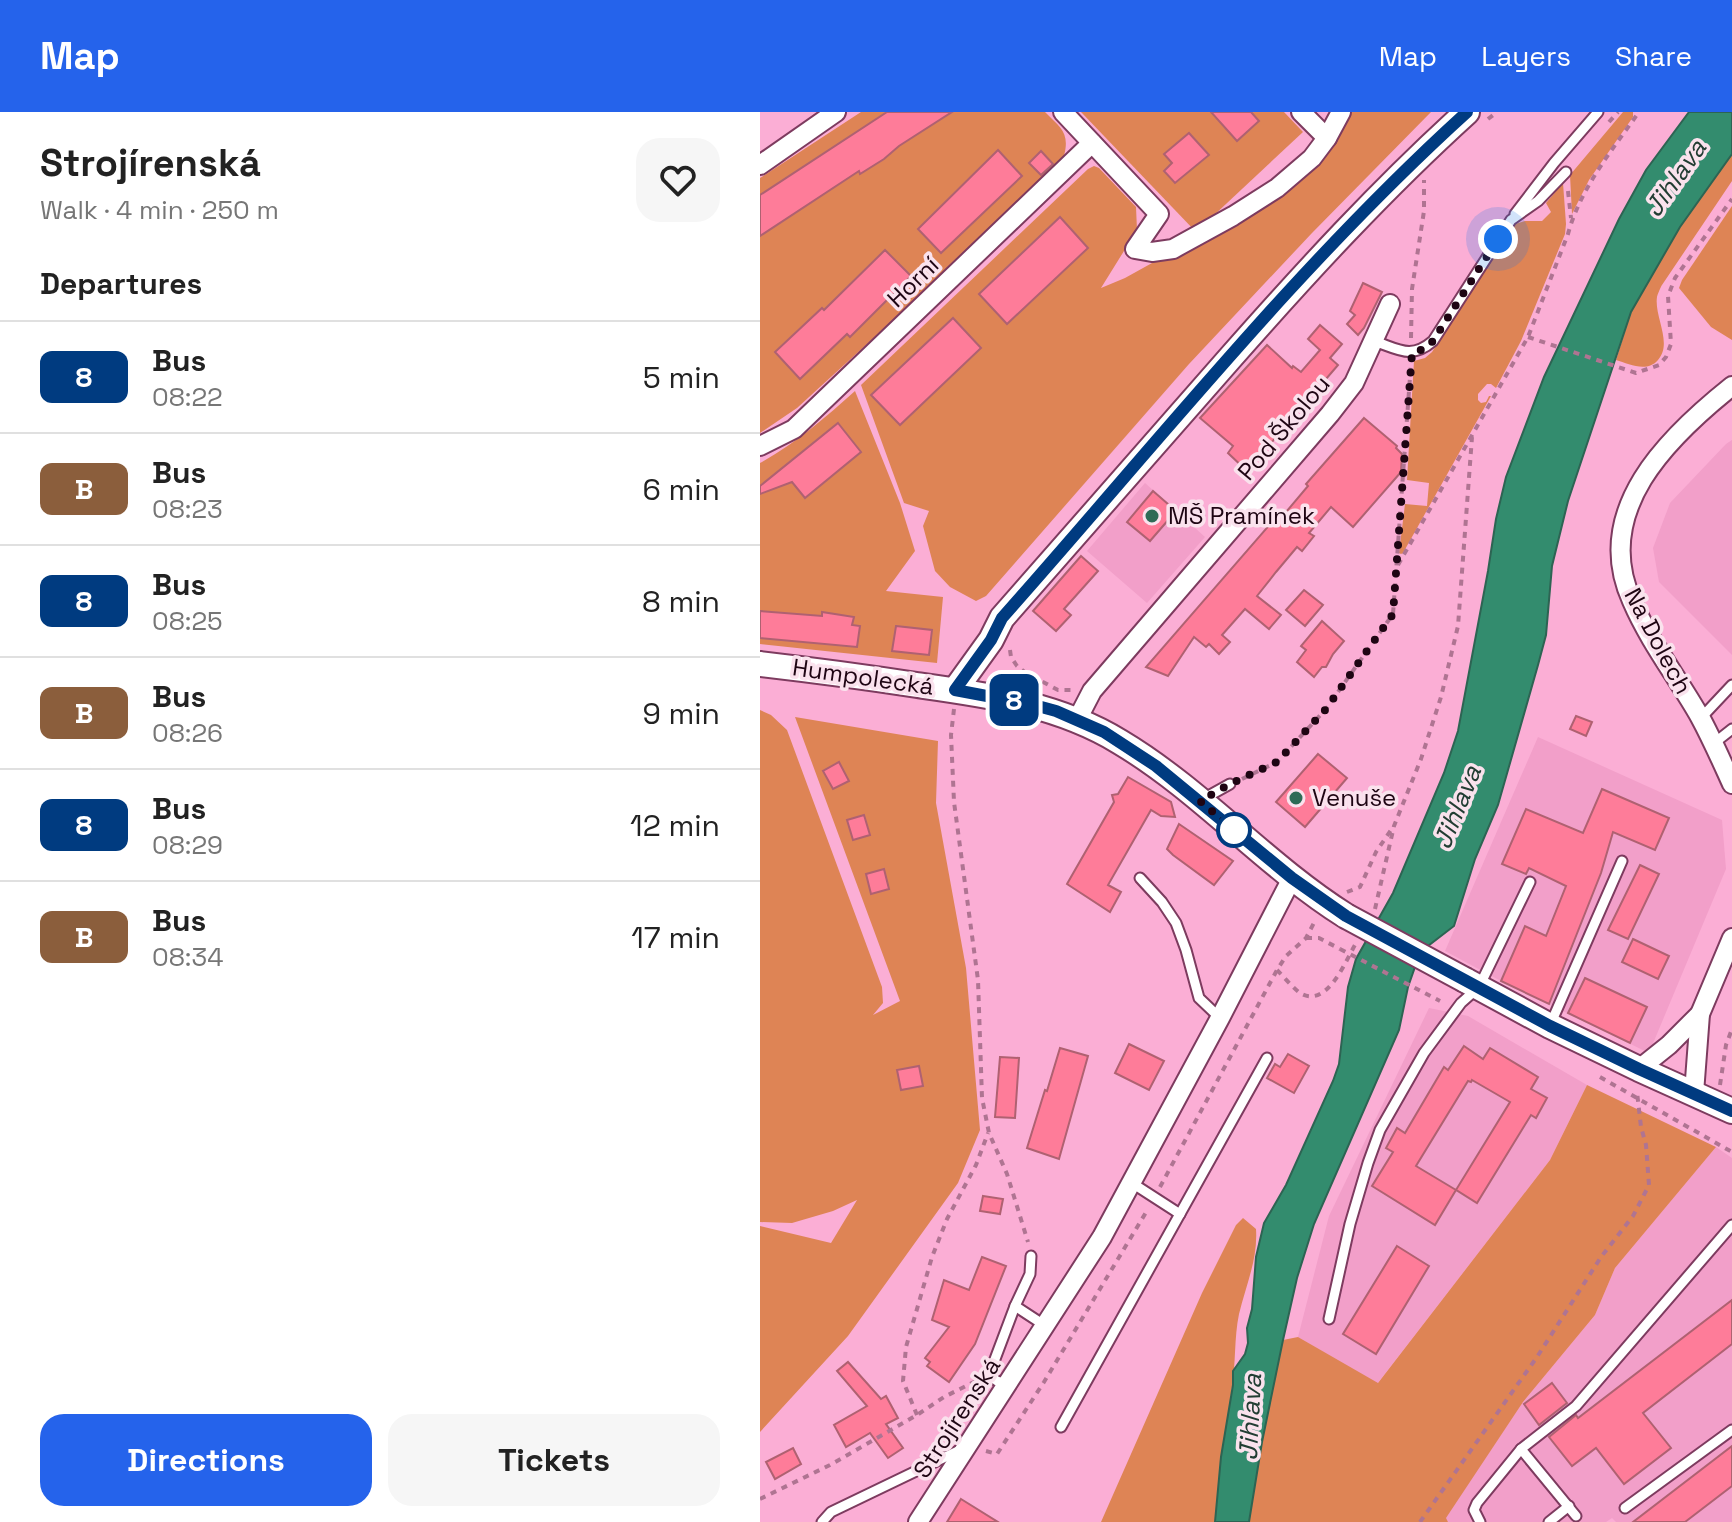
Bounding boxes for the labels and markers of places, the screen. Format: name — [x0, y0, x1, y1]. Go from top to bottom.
place label: MŠ Pramínek — [1168, 500, 1315, 531]
marker: MŠ Pramínek — [1143, 507, 1161, 525]
place label: Venuše — [1312, 782, 1396, 813]
marker: Venuše — [1287, 789, 1305, 807]
unlabelled marker — [1217, 813, 1251, 847]

